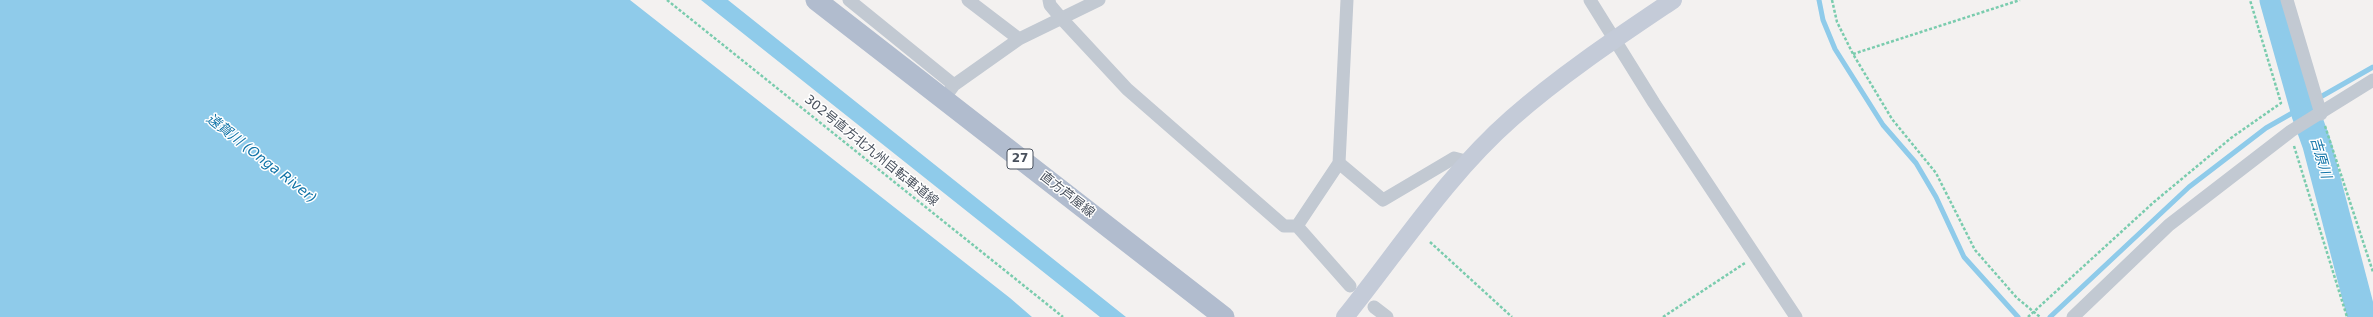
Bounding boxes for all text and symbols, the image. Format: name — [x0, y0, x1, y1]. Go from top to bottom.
street label: 302号直方北九州自転車道線 — [801, 92, 941, 210]
water label: 遠賀川 (Onga River) — [202, 111, 320, 207]
water label: 吉原川 — [2306, 135, 2334, 181]
road number: 27 — [1007, 149, 1033, 169]
street label: 直方芦屋線 — [1037, 169, 1097, 221]

